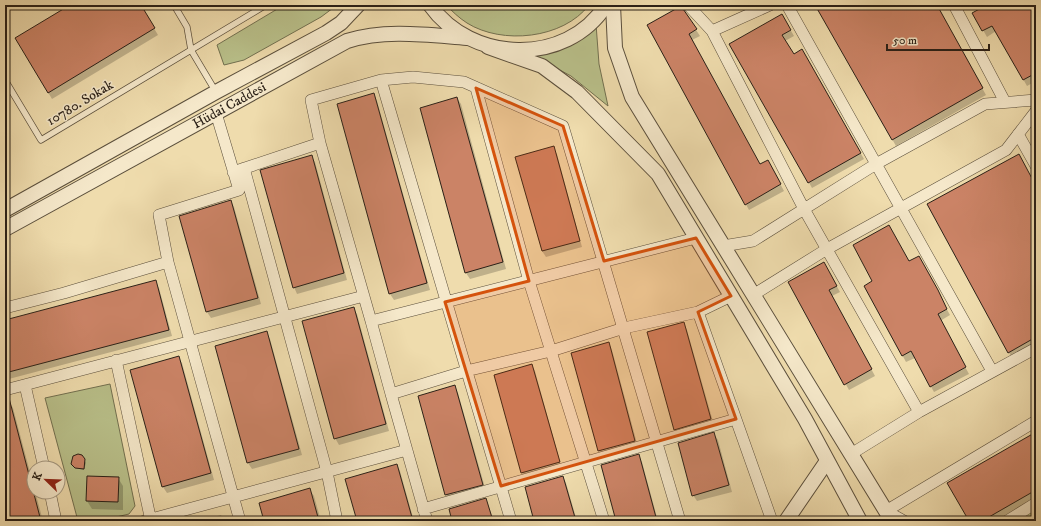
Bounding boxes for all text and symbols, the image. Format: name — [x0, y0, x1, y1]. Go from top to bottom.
scale bar — [887, 26, 989, 52]
text: 50 m — [893, 33, 917, 48]
street label: 10780. Sokak — [43, 76, 117, 130]
street label: Hüdai Caddesi — [189, 78, 270, 133]
north arrow — [26, 460, 66, 500]
text: K — [30, 470, 46, 483]

